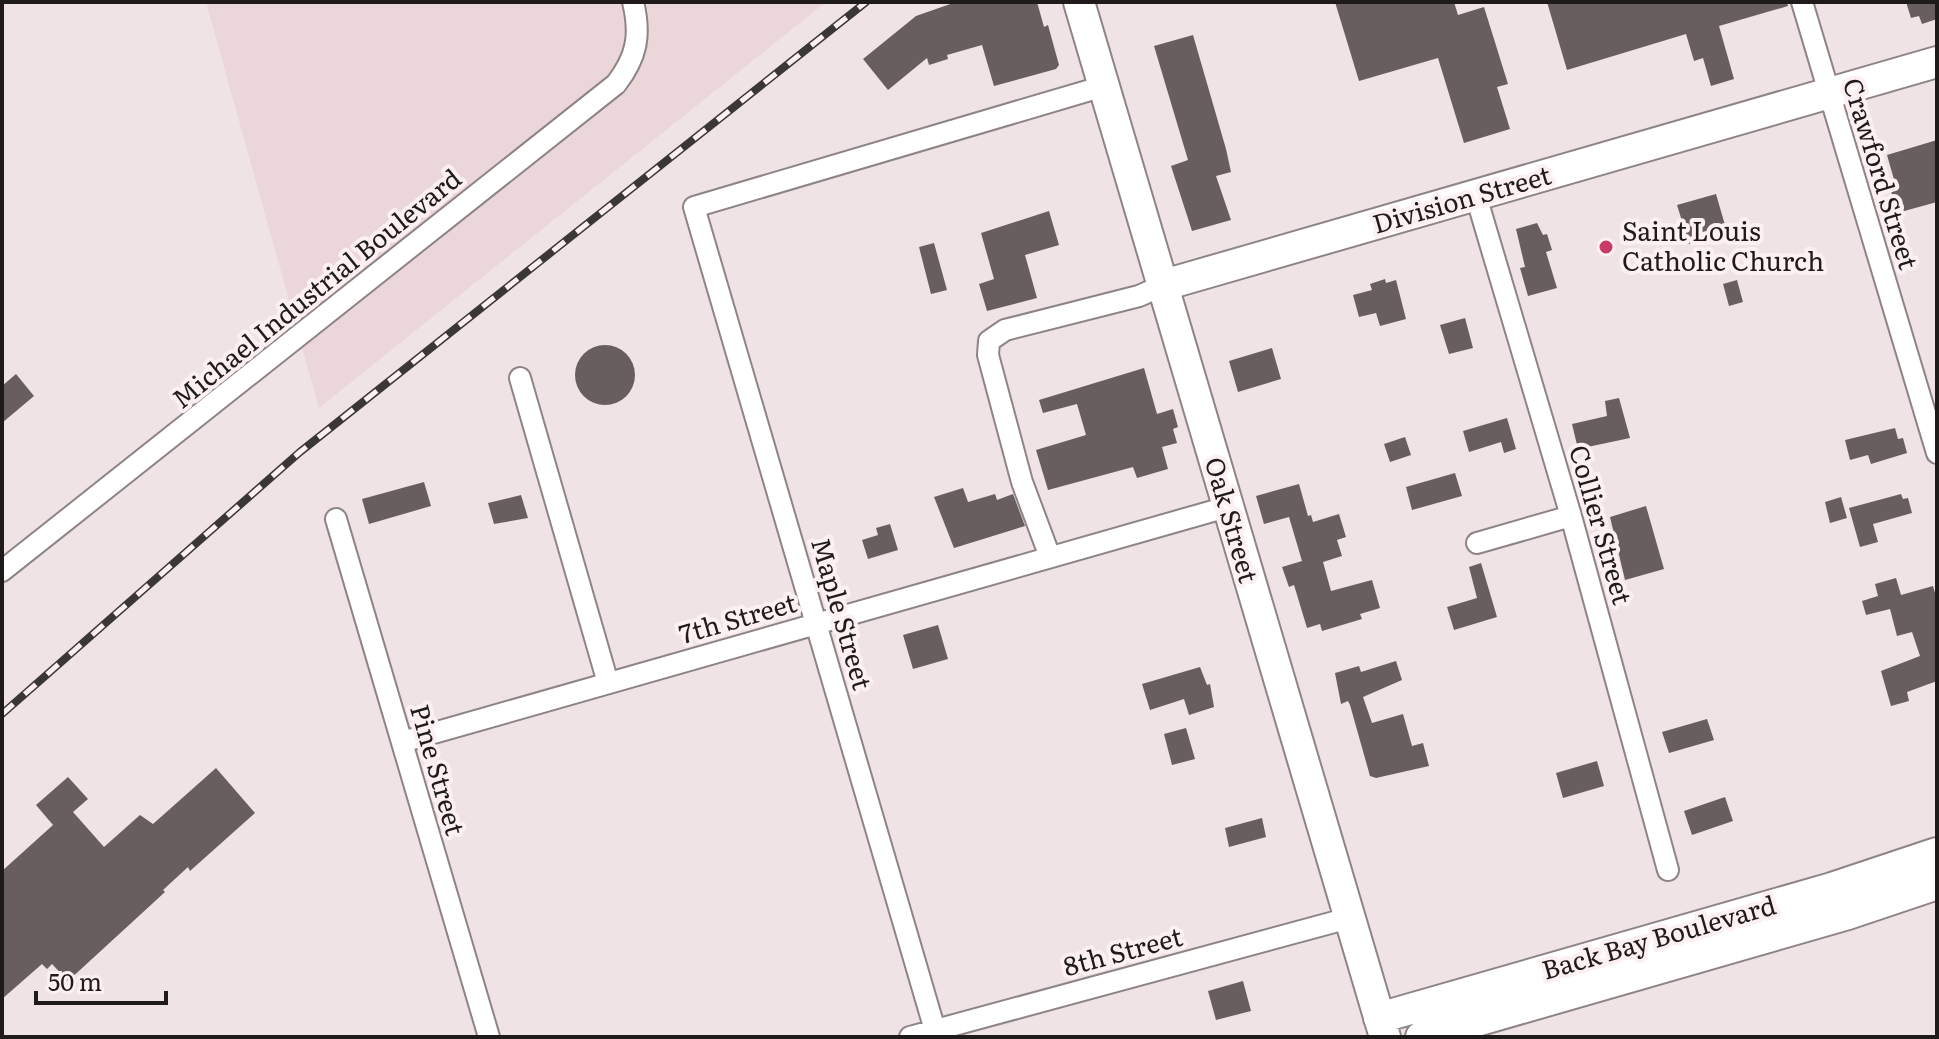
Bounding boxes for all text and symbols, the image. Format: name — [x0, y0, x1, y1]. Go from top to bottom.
street label: Crawford Street — [1835, 73, 1930, 274]
street label: Division Street — [1367, 153, 1556, 242]
street label: Michael Industrial Boulevard — [162, 158, 469, 416]
place label: Saint Louis Catholic Church — [1622, 210, 1824, 279]
marker: Saint Louis Catholic Church — [1597, 238, 1615, 256]
street label: Collier Street — [1561, 440, 1644, 609]
street label: Oak Street — [1197, 452, 1270, 587]
street label: Maple Street — [803, 533, 884, 694]
street label: 7th Street — [674, 581, 801, 652]
street label: Pine Street — [402, 699, 477, 840]
street label: Back Bay Boulevard — [1537, 884, 1780, 988]
street label: 8th Street — [1059, 915, 1187, 984]
scale bar — [36, 955, 166, 1005]
text: 50 m — [48, 963, 102, 998]

